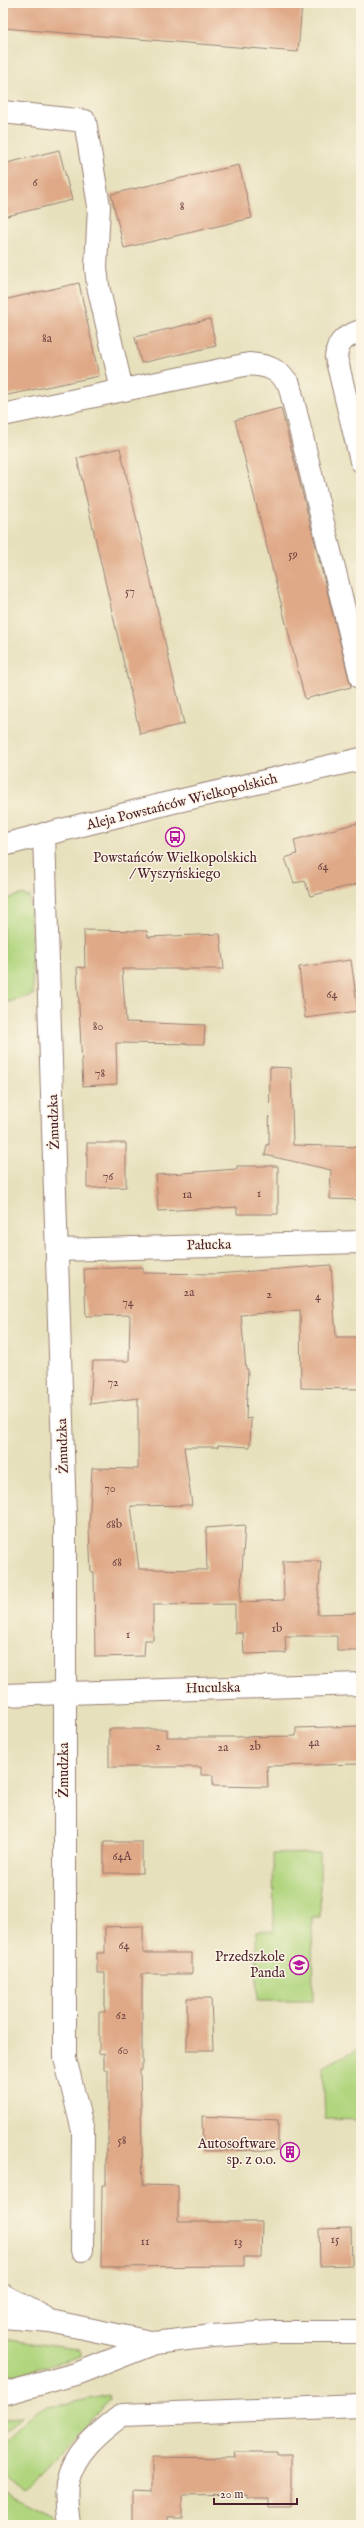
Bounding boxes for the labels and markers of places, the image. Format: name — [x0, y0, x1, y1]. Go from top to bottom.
bus stop icon: Powstańców Wielkopolskich / Wyszyńskiego — [164, 826, 186, 848]
place label: Powstańców Wielkopolskich / Wyszyńskiego — [93, 849, 258, 883]
place label: Przedszkole Panda — [215, 1948, 286, 1982]
school or university icon: Przedszkole Panda — [288, 1954, 310, 1976]
place label: Autosoftware sp. z o.o. — [197, 2135, 277, 2169]
building icon: Autosoftware sp. z o.o. — [279, 2141, 301, 2163]

